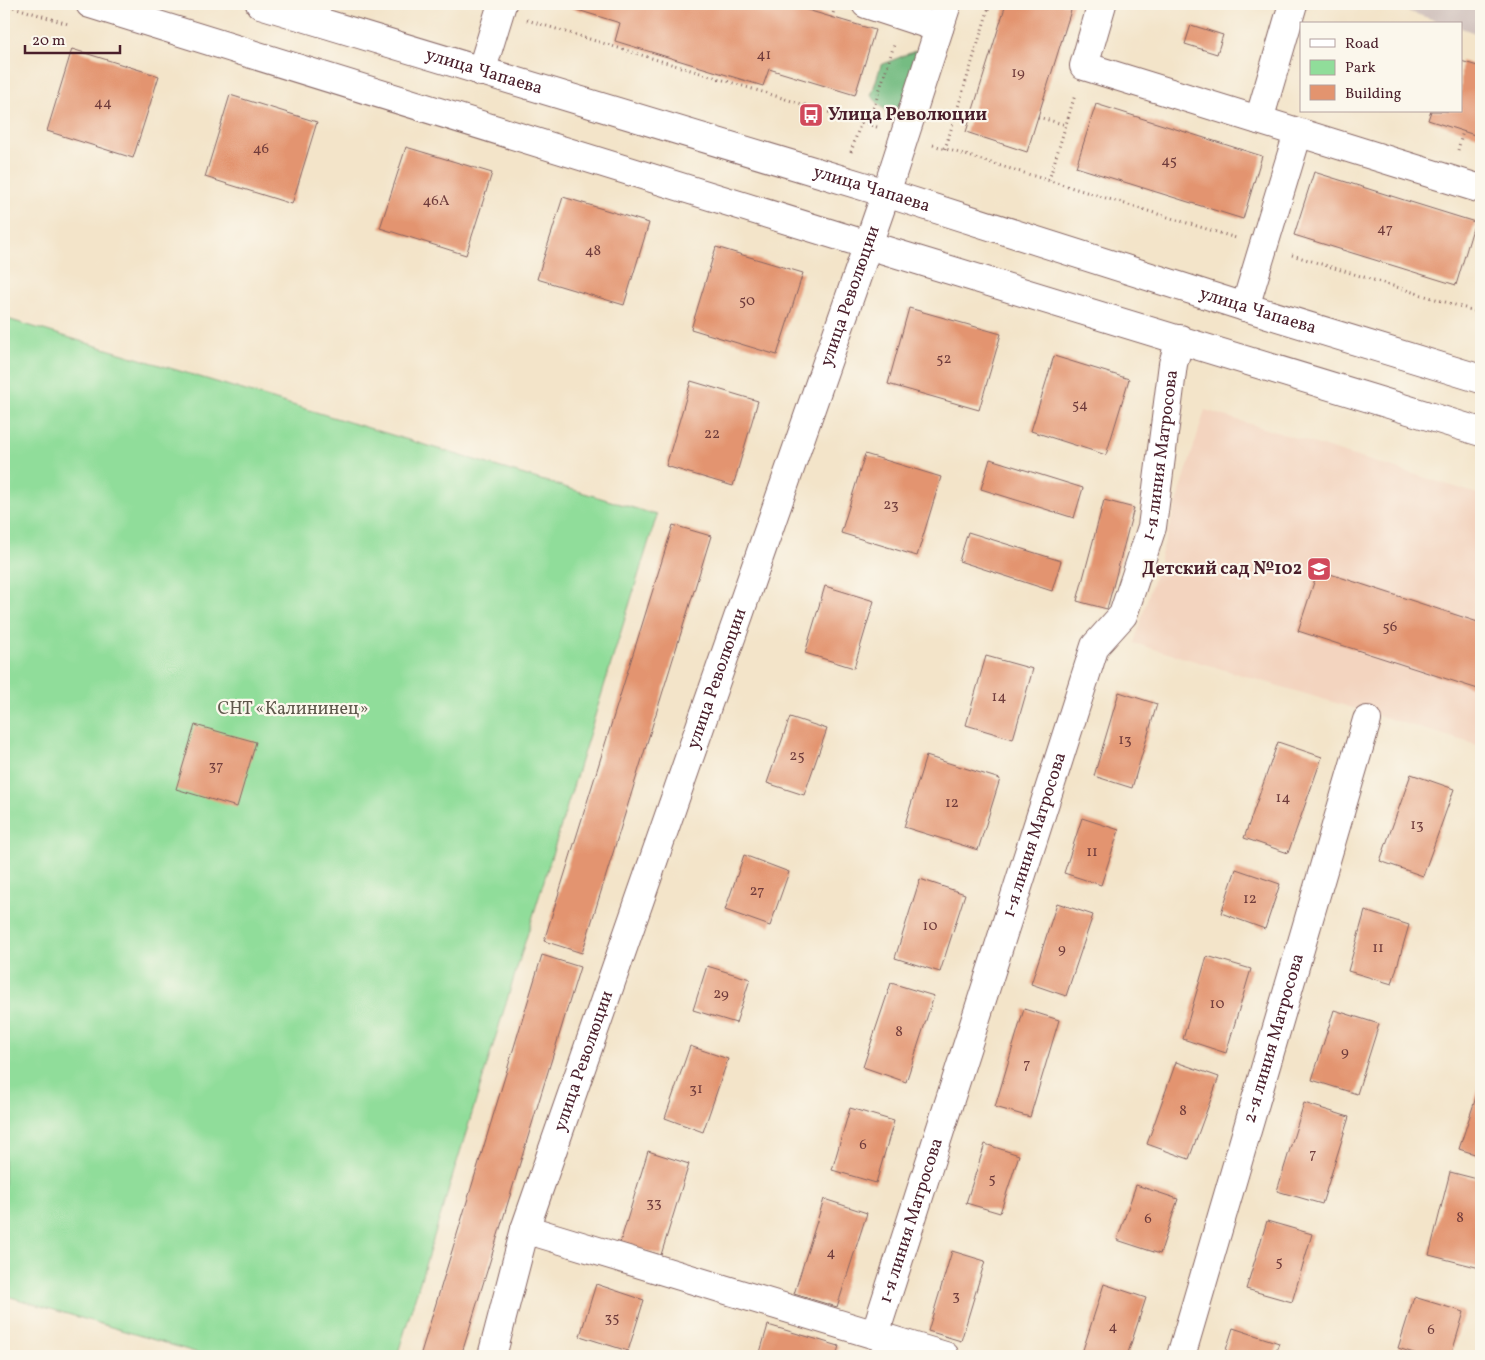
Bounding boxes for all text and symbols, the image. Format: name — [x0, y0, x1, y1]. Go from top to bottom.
scale bar — [25, 22, 120, 54]
legend — [1300, 22, 1462, 112]
text: 20 m — [32, 31, 65, 52]
text: Road — [1345, 34, 1379, 55]
street label: улица Чапаева — [422, 42, 546, 101]
house number: 41 — [757, 45, 771, 66]
text: Park — [1345, 58, 1376, 79]
house number: 19 — [1011, 63, 1025, 84]
text: Building — [1345, 84, 1402, 105]
house number: 44 — [94, 93, 112, 114]
bus stop icon: Улица Революции — [798, 102, 824, 128]
place label: Улица Революции — [828, 103, 987, 128]
house number: 46 — [253, 139, 269, 160]
house number: 45 — [1161, 151, 1177, 172]
street label: улица Чапаева — [810, 159, 933, 219]
house number: 46А — [423, 191, 450, 212]
house number: 47 — [1377, 219, 1393, 240]
street label: улица Революции — [814, 222, 886, 370]
house number: 48 — [585, 241, 601, 262]
street label: улица Чапаева — [1196, 281, 1320, 341]
house number: 50 — [739, 291, 755, 312]
house number: 52 — [936, 349, 952, 370]
street label: 1-я линия Матросова — [1136, 368, 1185, 544]
house number: 54 — [1072, 395, 1088, 416]
house number: 22 — [704, 424, 720, 445]
house number: 23 — [883, 495, 899, 516]
school or university icon: Детский сад №102 — [1306, 556, 1332, 582]
place label: Детский сад №102 — [1142, 557, 1302, 582]
street label: улица Революции — [681, 605, 753, 753]
house number: 56 — [1383, 617, 1397, 638]
house number: 14 — [992, 687, 1006, 708]
park label: СНТ «Калининец» — [217, 697, 369, 722]
house number: 13 — [1118, 730, 1132, 751]
house number: 25 — [789, 746, 805, 767]
street label: 1-я линия Матросова — [996, 749, 1073, 921]
house number: 37 — [209, 756, 223, 777]
house number: 14 — [1276, 788, 1290, 809]
house number: 12 — [945, 793, 959, 814]
house number: 13 — [1410, 815, 1424, 836]
house number: 11 — [1086, 842, 1098, 863]
house number: 27 — [750, 881, 764, 902]
house number: 12 — [1243, 889, 1257, 910]
house number: 10 — [923, 916, 937, 937]
house number: 11 — [1372, 938, 1384, 959]
house number: 9 — [1058, 939, 1066, 960]
street label: 2-я линия Матросова — [1237, 951, 1311, 1126]
house number: 29 — [713, 984, 729, 1005]
street label: улица Революции — [547, 987, 620, 1135]
house number: 10 — [1210, 994, 1224, 1015]
house number: 8 — [895, 1022, 903, 1043]
house number: 9 — [1341, 1042, 1349, 1063]
house number: 7 — [1023, 1054, 1031, 1075]
house number: 31 — [689, 1079, 703, 1100]
house number: 8 — [1179, 1101, 1187, 1122]
house number: 6 — [859, 1135, 867, 1156]
street label: 1-я линия Матросова — [873, 1135, 949, 1307]
house number: 7 — [1309, 1144, 1317, 1165]
house number: 5 — [988, 1169, 996, 1190]
house number: 33 — [646, 1193, 662, 1214]
house number: 8 — [1456, 1208, 1464, 1229]
house number: 6 — [1144, 1209, 1152, 1230]
house number: 4 — [827, 1243, 836, 1264]
house number: 5 — [1275, 1252, 1283, 1273]
house number: 3 — [952, 1286, 960, 1307]
house number: 35 — [605, 1308, 619, 1329]
house number: 4 — [1109, 1317, 1118, 1338]
house number: 6 — [1427, 1320, 1435, 1341]

